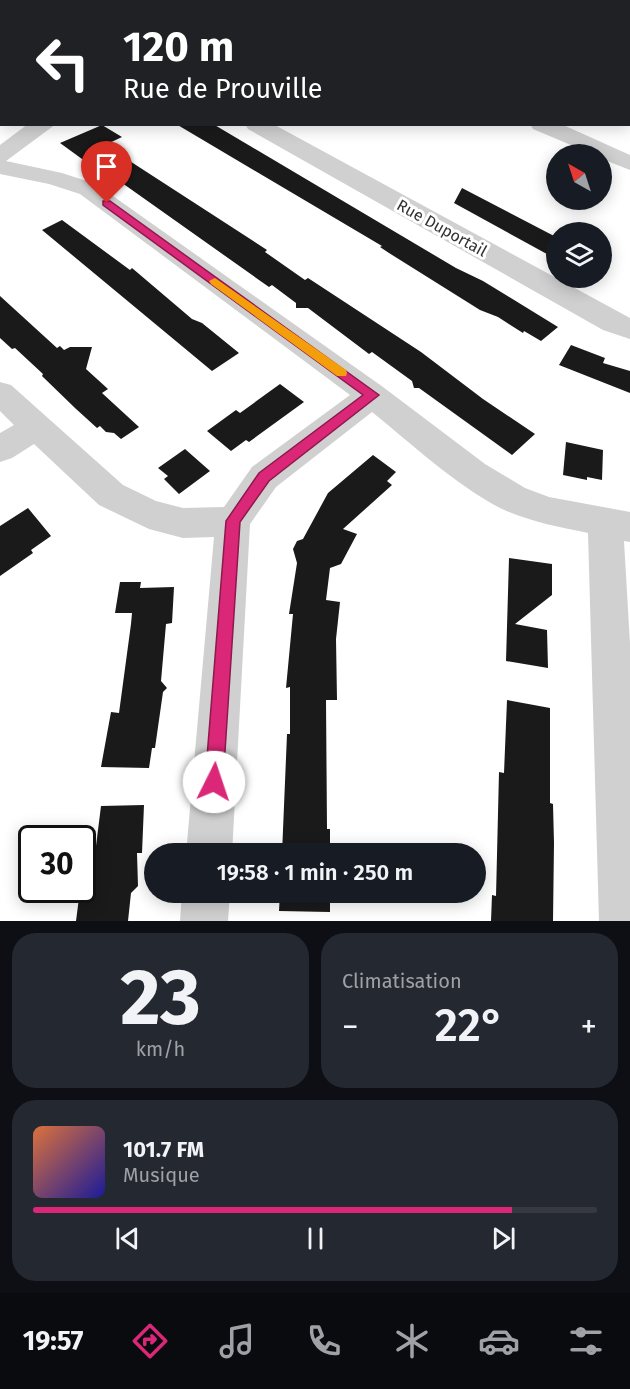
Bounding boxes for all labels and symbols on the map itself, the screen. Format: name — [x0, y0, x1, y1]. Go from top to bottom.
pin — [81, 141, 132, 203]
north arrow — [546, 144, 612, 210]
street label: Rue Duportail — [394, 195, 491, 261]
position arrow — [182, 750, 246, 814]
speed limit sign: 30 — [18, 825, 96, 903]

